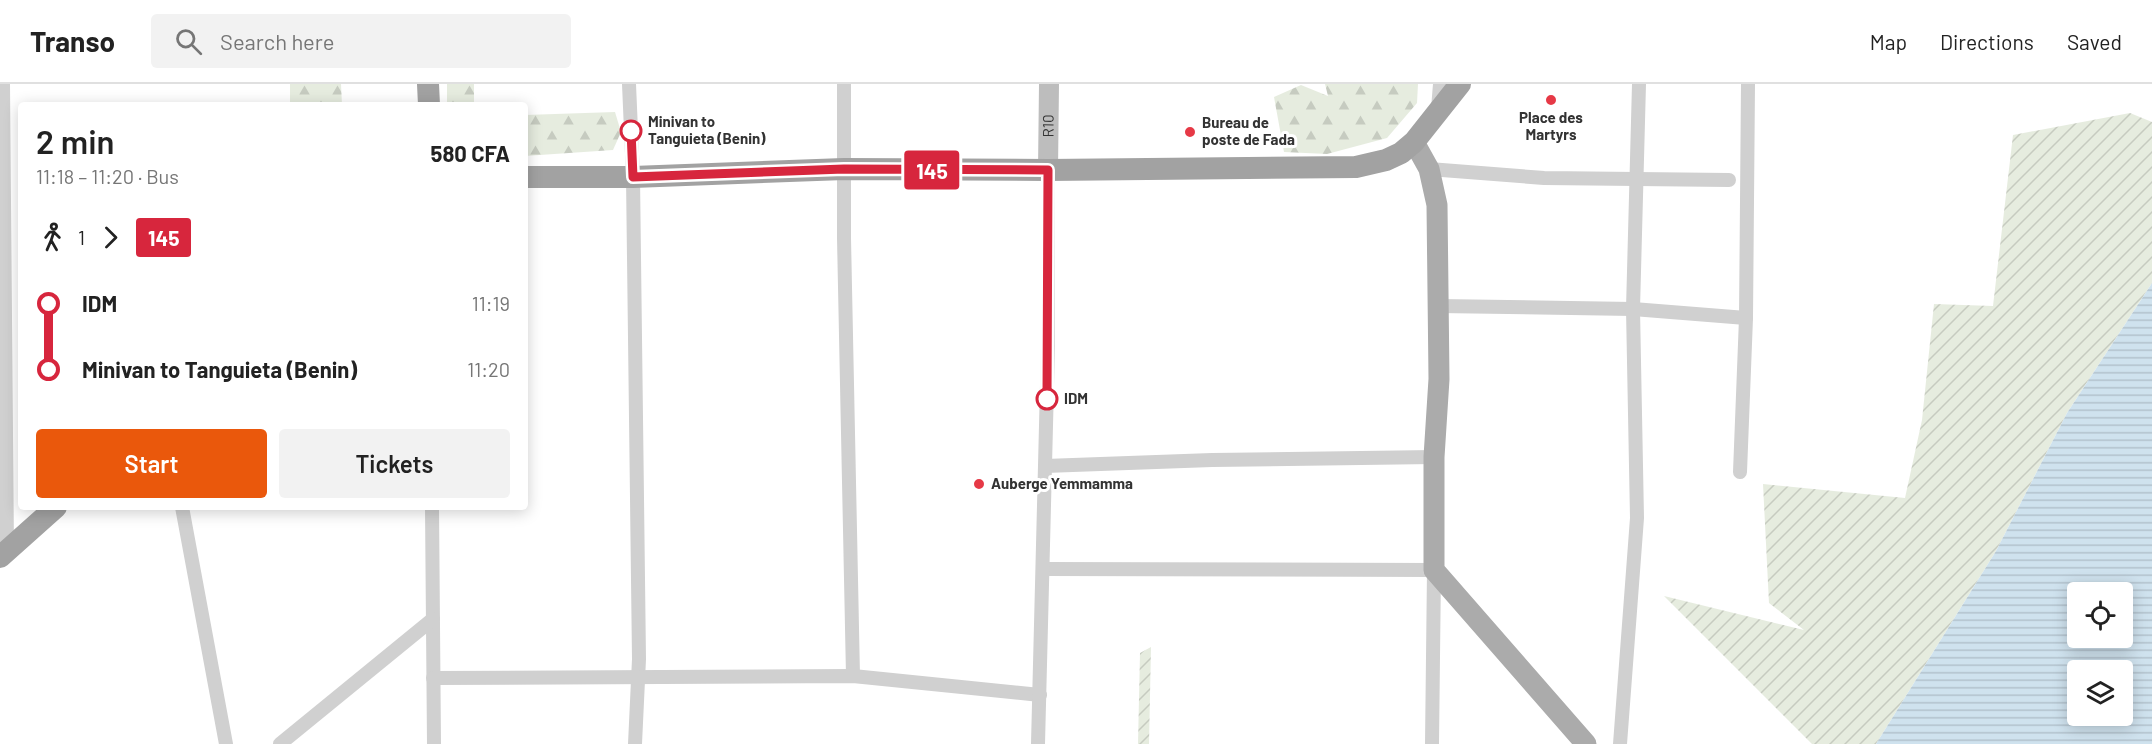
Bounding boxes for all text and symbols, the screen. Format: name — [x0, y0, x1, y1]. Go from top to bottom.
search box — [151, 14, 571, 68]
text: Transo — [30, 24, 115, 58]
icon: search — [172, 25, 205, 58]
text: Search here — [220, 28, 334, 54]
text: Map — [1870, 29, 1907, 54]
text: Directions — [1940, 29, 2034, 54]
text: Saved — [2067, 29, 2122, 54]
marker: Place des Martyrs — [1544, 93, 1558, 107]
place label: Place des Martyrs — [1519, 108, 1583, 143]
place label: Minivan to Tanguieta (Benin) — [648, 112, 766, 147]
place label: Bureau de poste de Fada — [1202, 113, 1295, 148]
street label: R10 — [1038, 114, 1057, 138]
marker: Minivan to Tanguieta (Benin) — [620, 120, 642, 142]
text: 2 min — [36, 121, 115, 161]
marker: Bureau de poste de Fada — [1183, 125, 1197, 139]
text: 580 CFA — [431, 140, 510, 166]
line badge: 145 — [898, 150, 966, 190]
text: 145 — [916, 158, 948, 183]
text: 11:18 – 11:20 · Bus — [36, 164, 179, 188]
icon: walk — [36, 221, 69, 254]
icon: forward — [94, 221, 127, 254]
text: 1 — [78, 225, 85, 249]
text: 145 — [148, 225, 179, 250]
text: IDM — [82, 290, 117, 316]
text: 11:19 — [472, 291, 510, 315]
text: Minivan to Tanguieta (Benin) — [82, 356, 357, 382]
text: 11:20 — [467, 357, 510, 381]
marker: IDM — [1036, 388, 1058, 410]
place label: IDM — [1064, 389, 1088, 407]
button: Start — [36, 429, 267, 498]
button: Tickets — [279, 429, 510, 498]
place label: Auberge Yemmamma — [991, 474, 1133, 492]
marker: Auberge Yemmamma — [972, 477, 986, 491]
map controls — [2067, 582, 2133, 726]
button: locate — [2067, 582, 2133, 648]
button: layers — [2067, 660, 2133, 726]

